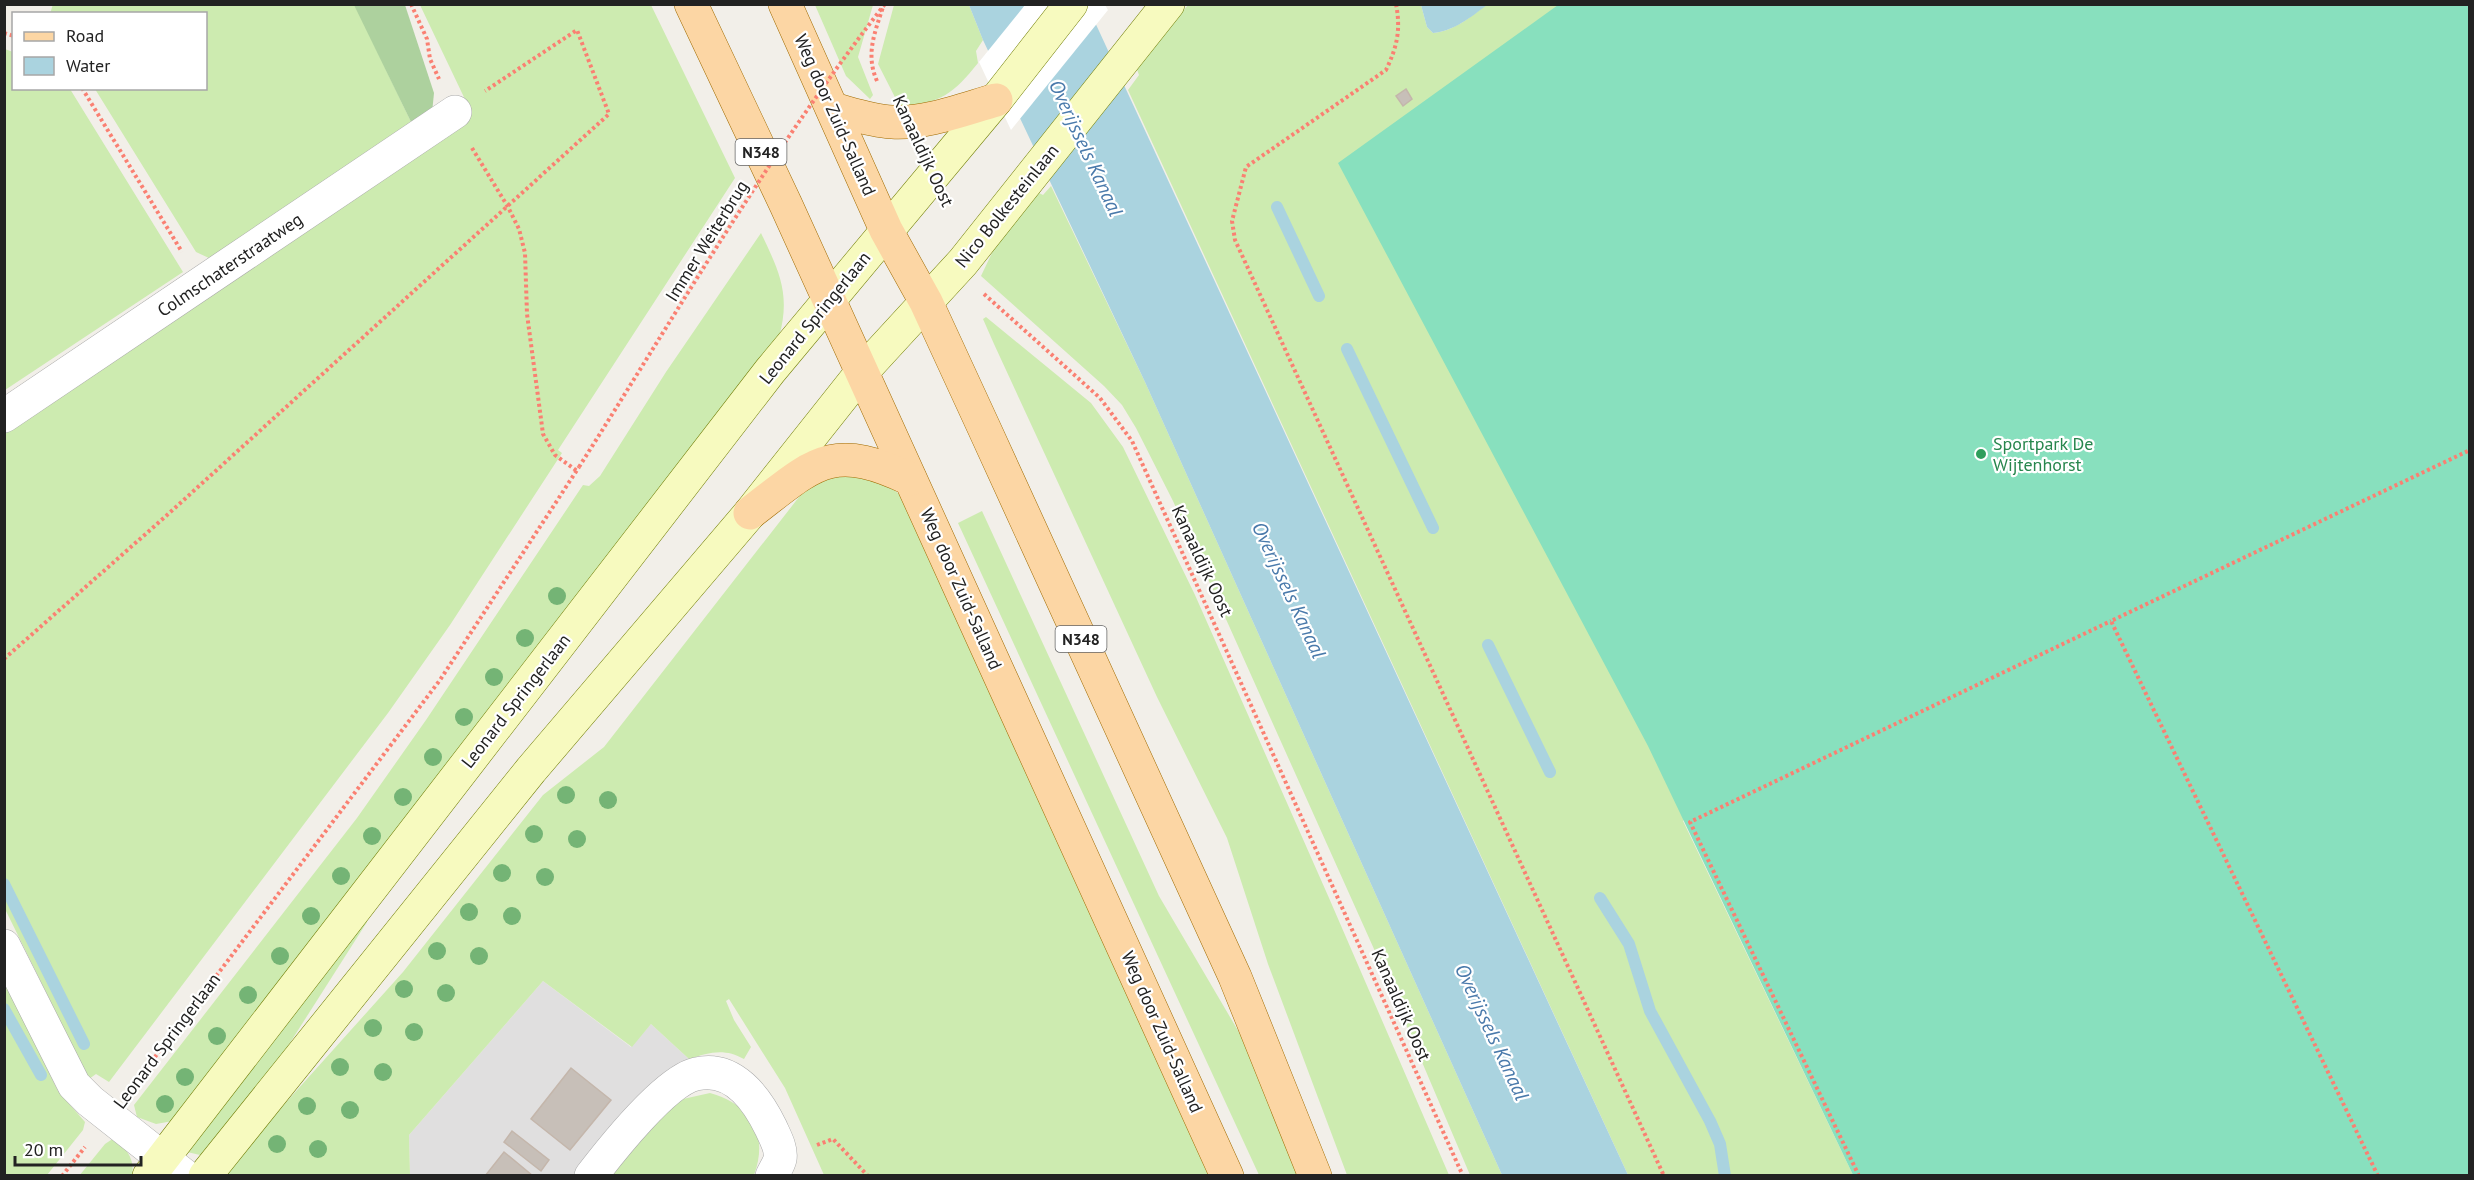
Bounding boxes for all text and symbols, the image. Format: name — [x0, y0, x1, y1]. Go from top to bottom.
legend — [12, 12, 207, 90]
text: Road — [66, 24, 104, 47]
street label: Weg door Zuid-Salland — [789, 30, 881, 199]
text: Water — [66, 54, 110, 77]
water label: Overijssels Kanaal — [1043, 76, 1129, 221]
street label: Kanaaldijk Oost — [888, 91, 959, 210]
road number: N348 — [736, 139, 786, 165]
street label: Nico Bolkesteinlaan — [950, 139, 1063, 272]
street label: Immer Weiterbrug — [660, 176, 753, 306]
street label: Colmschaterstraatweg — [153, 207, 307, 322]
street label: Leonard Springerlaan — [754, 247, 875, 389]
place label: Sportpark De Wijtenhorst — [1993, 432, 2093, 476]
marker: Sportpark De Wijtenhorst — [1974, 447, 1988, 461]
street label: Kanaaldijk Oost — [1167, 501, 1238, 620]
street label: Weg door Zuid-Salland — [915, 504, 1007, 673]
water label: Overijssels Kanaal — [1246, 518, 1332, 663]
road number: N348 — [1056, 626, 1106, 652]
street label: Leonard Springerlaan — [456, 629, 575, 772]
street label: Kanaaldijk Oost — [1367, 945, 1436, 1064]
street label: Weg door Zuid-Salland — [1116, 947, 1208, 1116]
water label: Overijssels Kanaal — [1449, 960, 1535, 1105]
street label: Leonard Springerlaan — [108, 968, 225, 1113]
scale bar — [15, 1129, 141, 1167]
text: 20 m — [24, 1138, 63, 1161]

